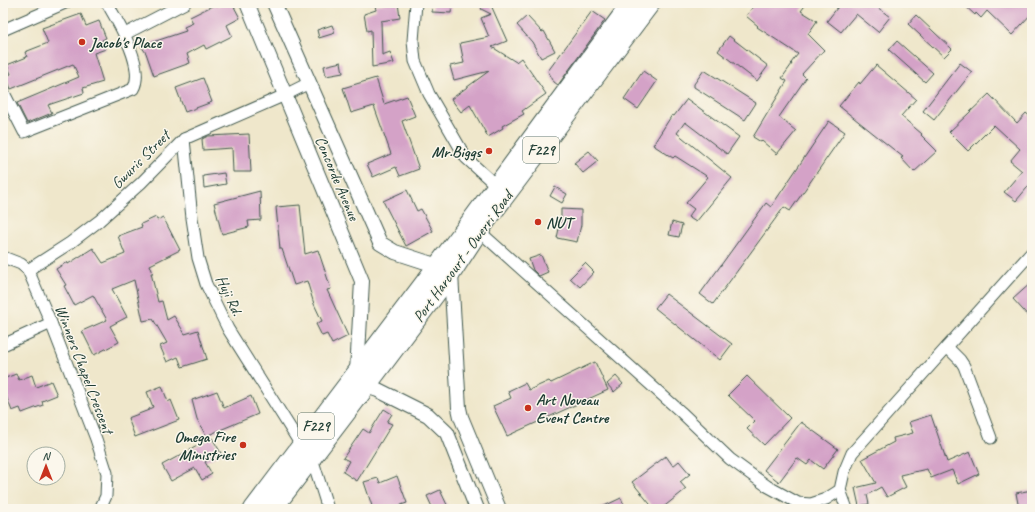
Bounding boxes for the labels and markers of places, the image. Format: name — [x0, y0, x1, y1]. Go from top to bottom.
place label: Jacob's Place — [89, 33, 163, 53]
marker: Jacob's Place — [77, 37, 87, 47]
place label: Mr.Biggs — [431, 142, 482, 162]
marker: Mr.Biggs — [484, 146, 494, 156]
place label: NUT — [546, 213, 576, 233]
marker: NUT — [533, 217, 543, 227]
place label: Art Noveau Event Centre — [536, 390, 610, 428]
marker: Art Noveau Event Centre — [523, 403, 533, 413]
place label: Omega Fire Ministries — [174, 427, 237, 465]
marker: Omega Fire Ministries — [238, 440, 248, 450]

